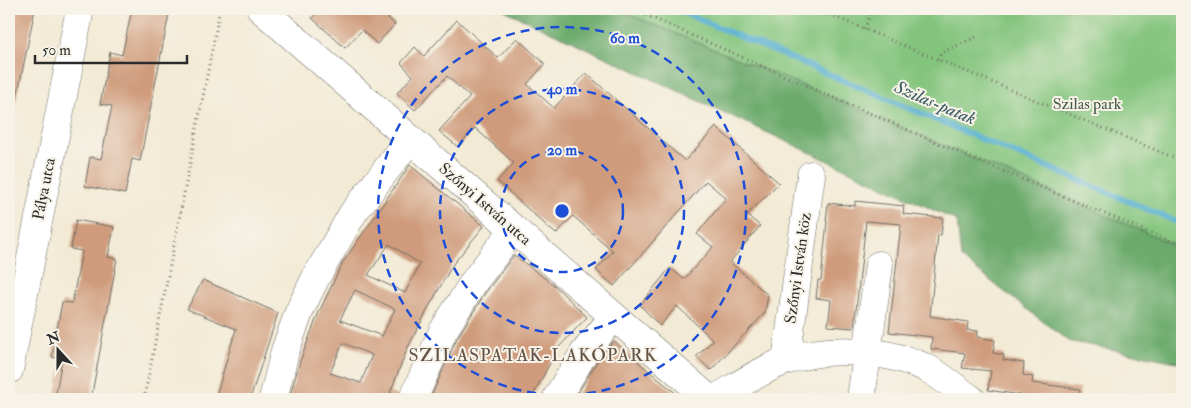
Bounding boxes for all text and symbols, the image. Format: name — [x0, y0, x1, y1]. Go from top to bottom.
text: 60 m — [610, 29, 640, 48]
scale bar — [35, 32, 188, 64]
text: 50 m — [42, 41, 71, 60]
water label: Szilas-patak — [890, 75, 979, 130]
text: 40 m — [546, 80, 578, 99]
park label: Szilas park — [1053, 94, 1122, 115]
text: 20 m — [547, 141, 577, 160]
street label: Pálya utca — [28, 156, 60, 222]
street label: Szőnyi István utca — [435, 159, 536, 250]
centre of rings — [553, 202, 571, 220]
street label: Szőnyi István köz — [780, 211, 816, 325]
north arrow — [32, 326, 82, 376]
text: N — [44, 328, 63, 349]
district label: SZILASPATAK-LAKÓPARK — [408, 344, 658, 367]

